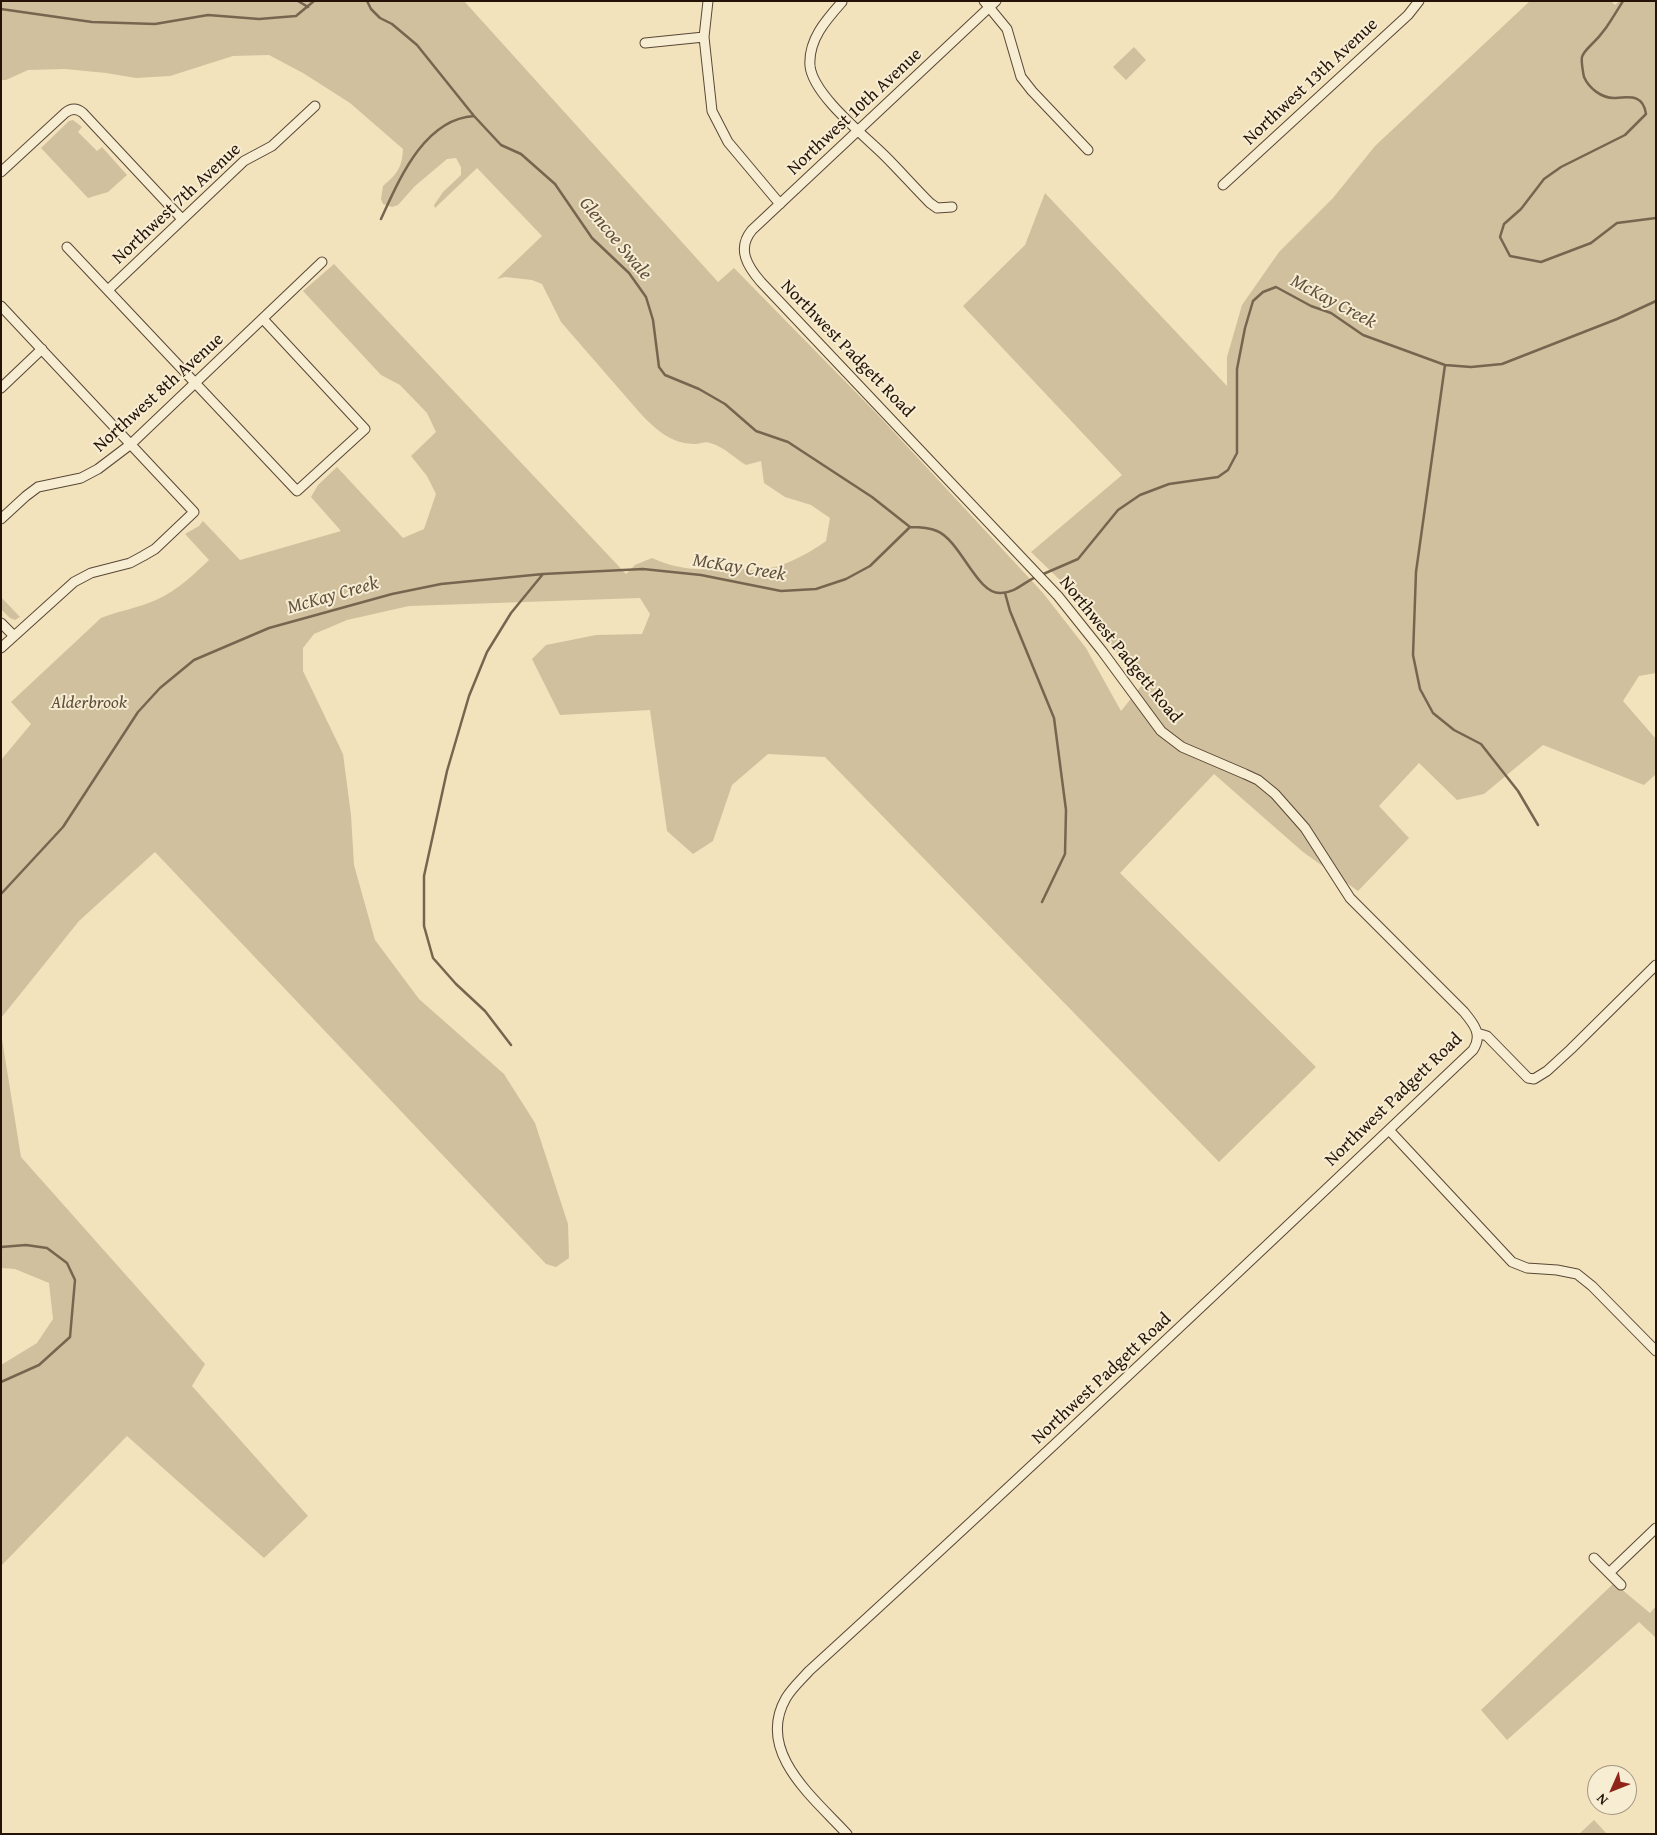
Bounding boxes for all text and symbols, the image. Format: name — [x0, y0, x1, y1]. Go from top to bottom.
street label: Northwest 13th Avenue — [1239, 14, 1383, 150]
street label: Northwest 10th Avenue — [783, 44, 927, 180]
street label: Northwest 7th Avenue — [108, 139, 246, 269]
water label: Glencoe Swale — [574, 193, 656, 285]
water label: McKay Creek — [1286, 270, 1380, 334]
street label: Northwest Padgett Road — [776, 276, 918, 422]
street label: Northwest 8th Avenue — [90, 329, 228, 457]
water label: McKay Creek — [691, 549, 787, 587]
water label: McKay Creek — [285, 572, 381, 620]
street label: Northwest Padgett Road — [1054, 572, 1186, 728]
park label: Alderbrook — [51, 692, 127, 714]
street label: Northwest Padgett Road — [1321, 1029, 1467, 1171]
street label: Northwest Padgett Road — [1028, 1309, 1176, 1449]
north arrow — [1587, 1765, 1637, 1815]
text: N — [1591, 1789, 1612, 1810]

